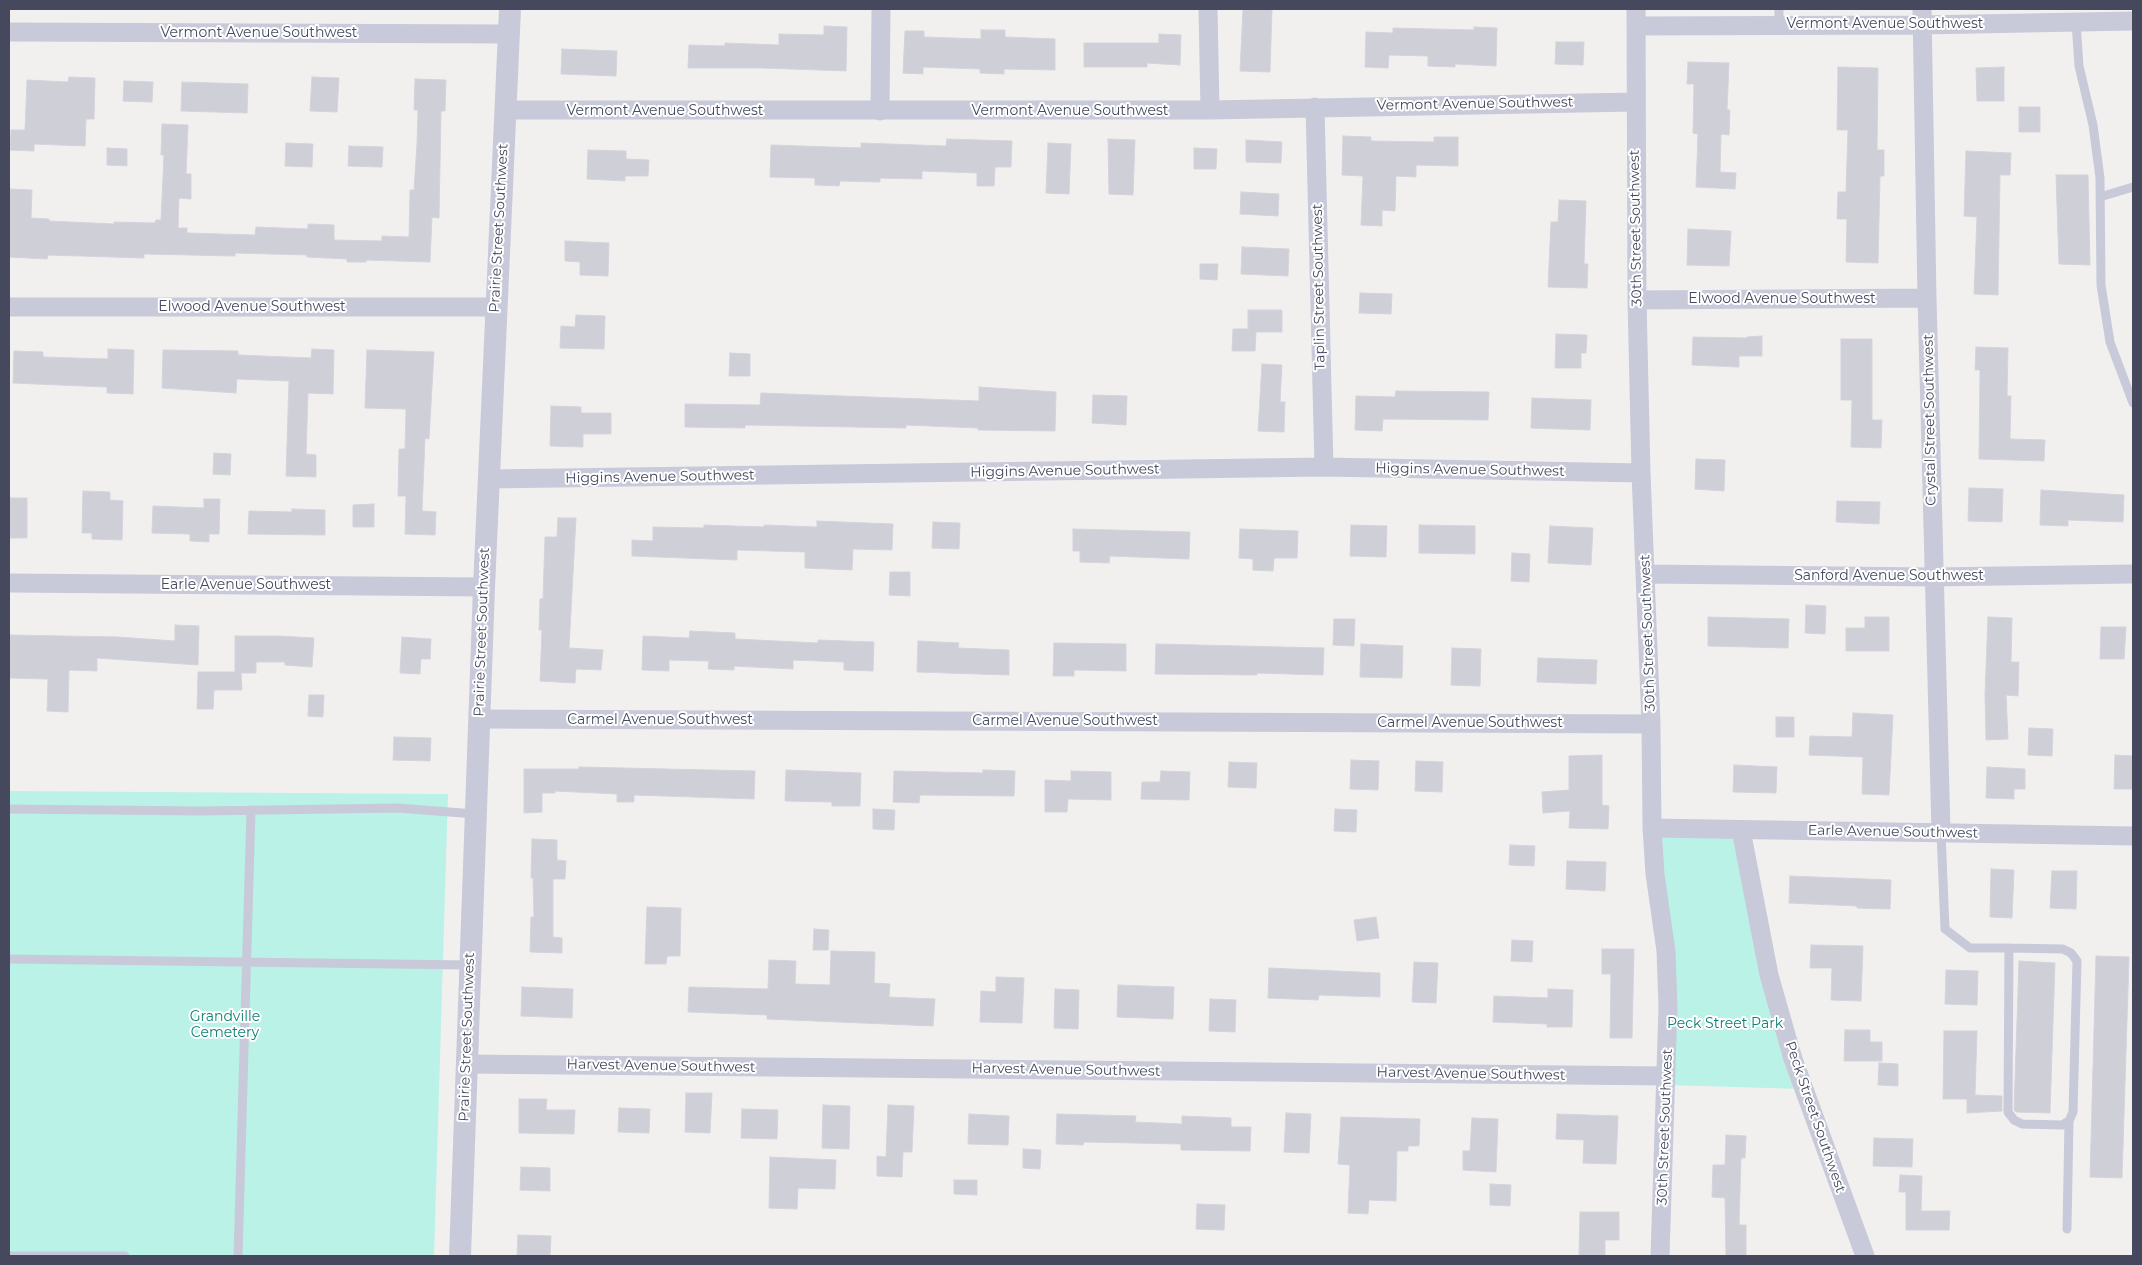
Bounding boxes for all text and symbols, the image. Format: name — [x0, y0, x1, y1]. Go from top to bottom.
street label: Vermont Avenue Southwest — [1787, 16, 1983, 32]
street label: Vermont Avenue Southwest — [161, 25, 357, 41]
street label: Vermont Avenue Southwest — [1376, 94, 1574, 114]
street label: Vermont Avenue Southwest — [567, 103, 763, 119]
street label: Vermont Avenue Southwest — [972, 103, 1168, 119]
street label: Prairie Street Southwest — [486, 143, 512, 313]
street label: 30th Street Southwest — [1626, 149, 1646, 307]
street label: Taplin Street Southwest — [1309, 203, 1329, 371]
street label: Elwood Avenue Southwest — [1688, 291, 1876, 307]
street label: Elwood Avenue Southwest — [158, 299, 346, 315]
street label: Crystal Street Southwest — [1920, 334, 1940, 506]
street label: Higgins Avenue Southwest — [1375, 460, 1565, 480]
street label: Higgins Avenue Southwest — [970, 461, 1160, 481]
street label: Higgins Avenue Southwest — [565, 467, 755, 487]
street label: Prairie Street Southwest — [471, 547, 493, 717]
street label: 30th Street Southwest — [1637, 554, 1659, 712]
street label: Sanford Avenue Southwest — [1794, 568, 1984, 584]
street label: Earle Avenue Southwest — [161, 577, 331, 593]
street label: Carmel Avenue Southwest — [567, 712, 753, 728]
street label: Carmel Avenue Southwest — [972, 713, 1158, 729]
street label: Carmel Avenue Southwest — [1377, 715, 1563, 731]
street label: Earle Avenue Southwest — [1808, 822, 1978, 842]
street label: Prairie Street Southwest — [456, 952, 478, 1122]
park label: Grandville Cemetery — [190, 1009, 260, 1042]
park label: Peck Street Park — [1667, 1016, 1783, 1032]
street label: Peck Street Southwest — [1781, 1039, 1849, 1195]
street label: 30th Street Southwest — [1654, 1048, 1676, 1206]
street label: Harvest Avenue Southwest — [566, 1056, 756, 1076]
street label: Harvest Avenue Southwest — [971, 1060, 1161, 1080]
street label: Harvest Avenue Southwest — [1376, 1064, 1566, 1084]

